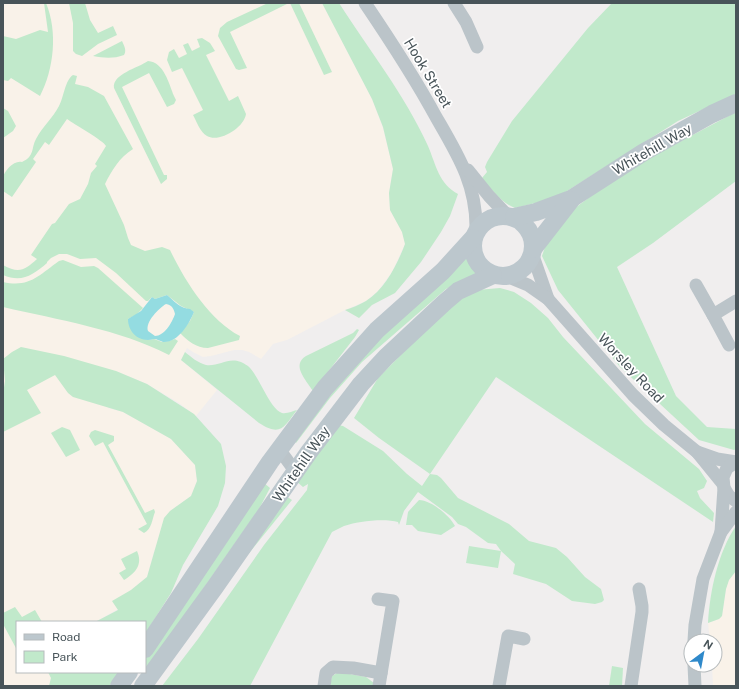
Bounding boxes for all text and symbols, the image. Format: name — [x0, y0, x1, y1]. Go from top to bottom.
street label: Hook Street — [401, 35, 455, 111]
street label: Whitehill Way — [610, 120, 695, 178]
street label: Worsley Road — [595, 330, 667, 406]
street label: Whitehill Way — [269, 423, 333, 505]
legend — [16, 621, 146, 673]
text: Road — [52, 630, 80, 644]
north arrow — [683, 633, 723, 673]
text: N — [701, 637, 715, 652]
text: Park — [52, 650, 78, 664]

